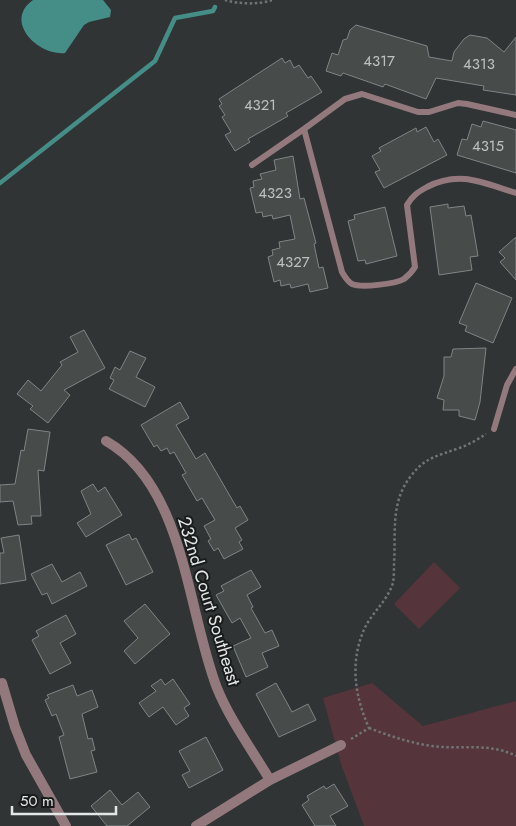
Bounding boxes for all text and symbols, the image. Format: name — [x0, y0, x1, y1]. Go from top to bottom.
house number: 4317 — [363, 50, 395, 72]
house number: 4313 — [463, 53, 495, 75]
house number: 4321 — [244, 94, 276, 116]
house number: 4315 — [472, 135, 504, 157]
house number: 4323 — [258, 182, 292, 204]
house number: 4327 — [276, 251, 310, 273]
street label: 232nd Court Southeast — [171, 513, 247, 689]
scale bar — [12, 784, 116, 816]
text: 50 m — [20, 790, 54, 812]

